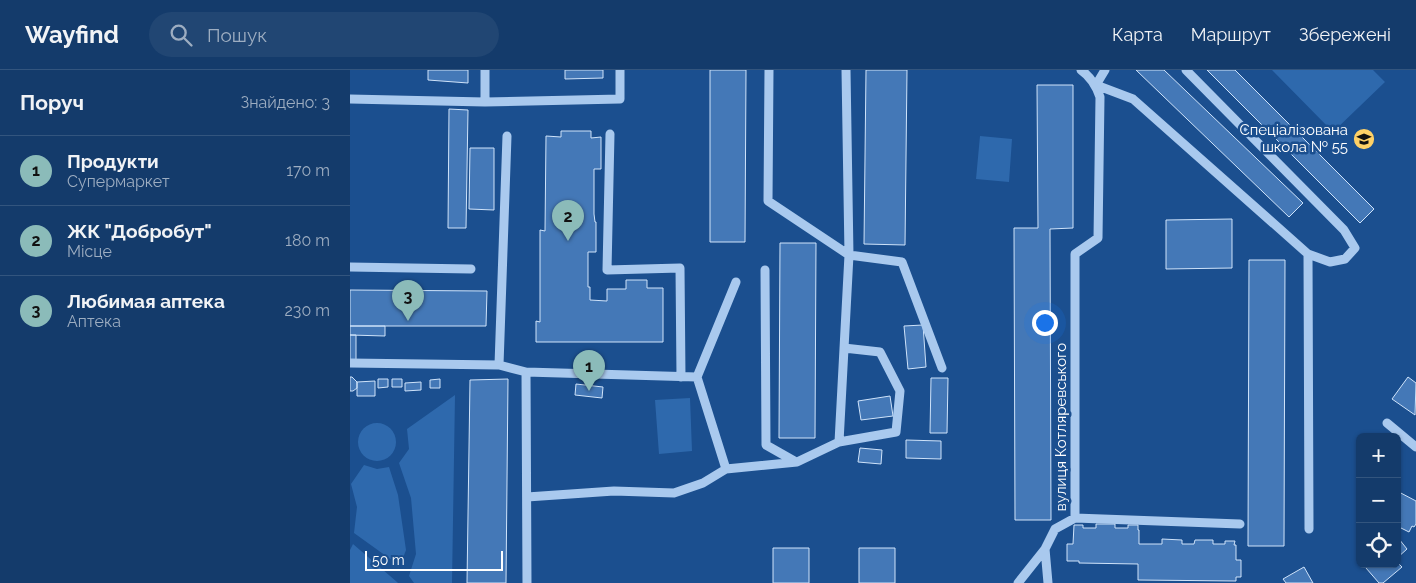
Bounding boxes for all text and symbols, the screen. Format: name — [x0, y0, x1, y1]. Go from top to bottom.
search box — [149, 12, 499, 57]
text: Wayfind — [25, 20, 119, 49]
icon: search — [167, 21, 195, 49]
text: Пошук — [207, 24, 267, 46]
text: Карта — [1112, 24, 1163, 45]
text: Маршрут — [1191, 24, 1271, 45]
text: Збережені — [1299, 24, 1391, 45]
text: Поруч — [20, 90, 84, 115]
text: Знайдено: 3 — [241, 93, 330, 112]
place label: Спеціалізована школа № 55 — [1240, 121, 1348, 156]
school or university icon: Спеціалізована школа № 55 — [1352, 127, 1376, 151]
text: Продукти — [67, 150, 159, 172]
text: 1 — [32, 161, 40, 180]
text: 170 m — [286, 161, 330, 180]
text: Супермаркет — [67, 172, 170, 191]
pin: 2 — [552, 200, 584, 241]
text: ЖК "Добробут" — [67, 220, 212, 242]
text: 2 — [31, 231, 41, 250]
text: 180 m — [285, 231, 330, 250]
text: Місце — [67, 242, 112, 261]
pin: 3 — [392, 280, 424, 321]
text: Любимая аптека — [67, 290, 225, 312]
text: 3 — [32, 301, 40, 320]
text: 230 m — [285, 301, 330, 320]
your location — [1032, 310, 1058, 336]
text: Аптека — [67, 312, 121, 331]
street label: вулиця Котляревського — [1052, 343, 1070, 511]
pin: 1 — [573, 350, 605, 391]
map controls — [1356, 433, 1401, 568]
button: + — [1356, 433, 1401, 478]
button: − — [1356, 478, 1401, 523]
button: locate — [1356, 523, 1401, 568]
scale bar — [365, 548, 502, 571]
text: 50 m — [372, 552, 405, 568]

